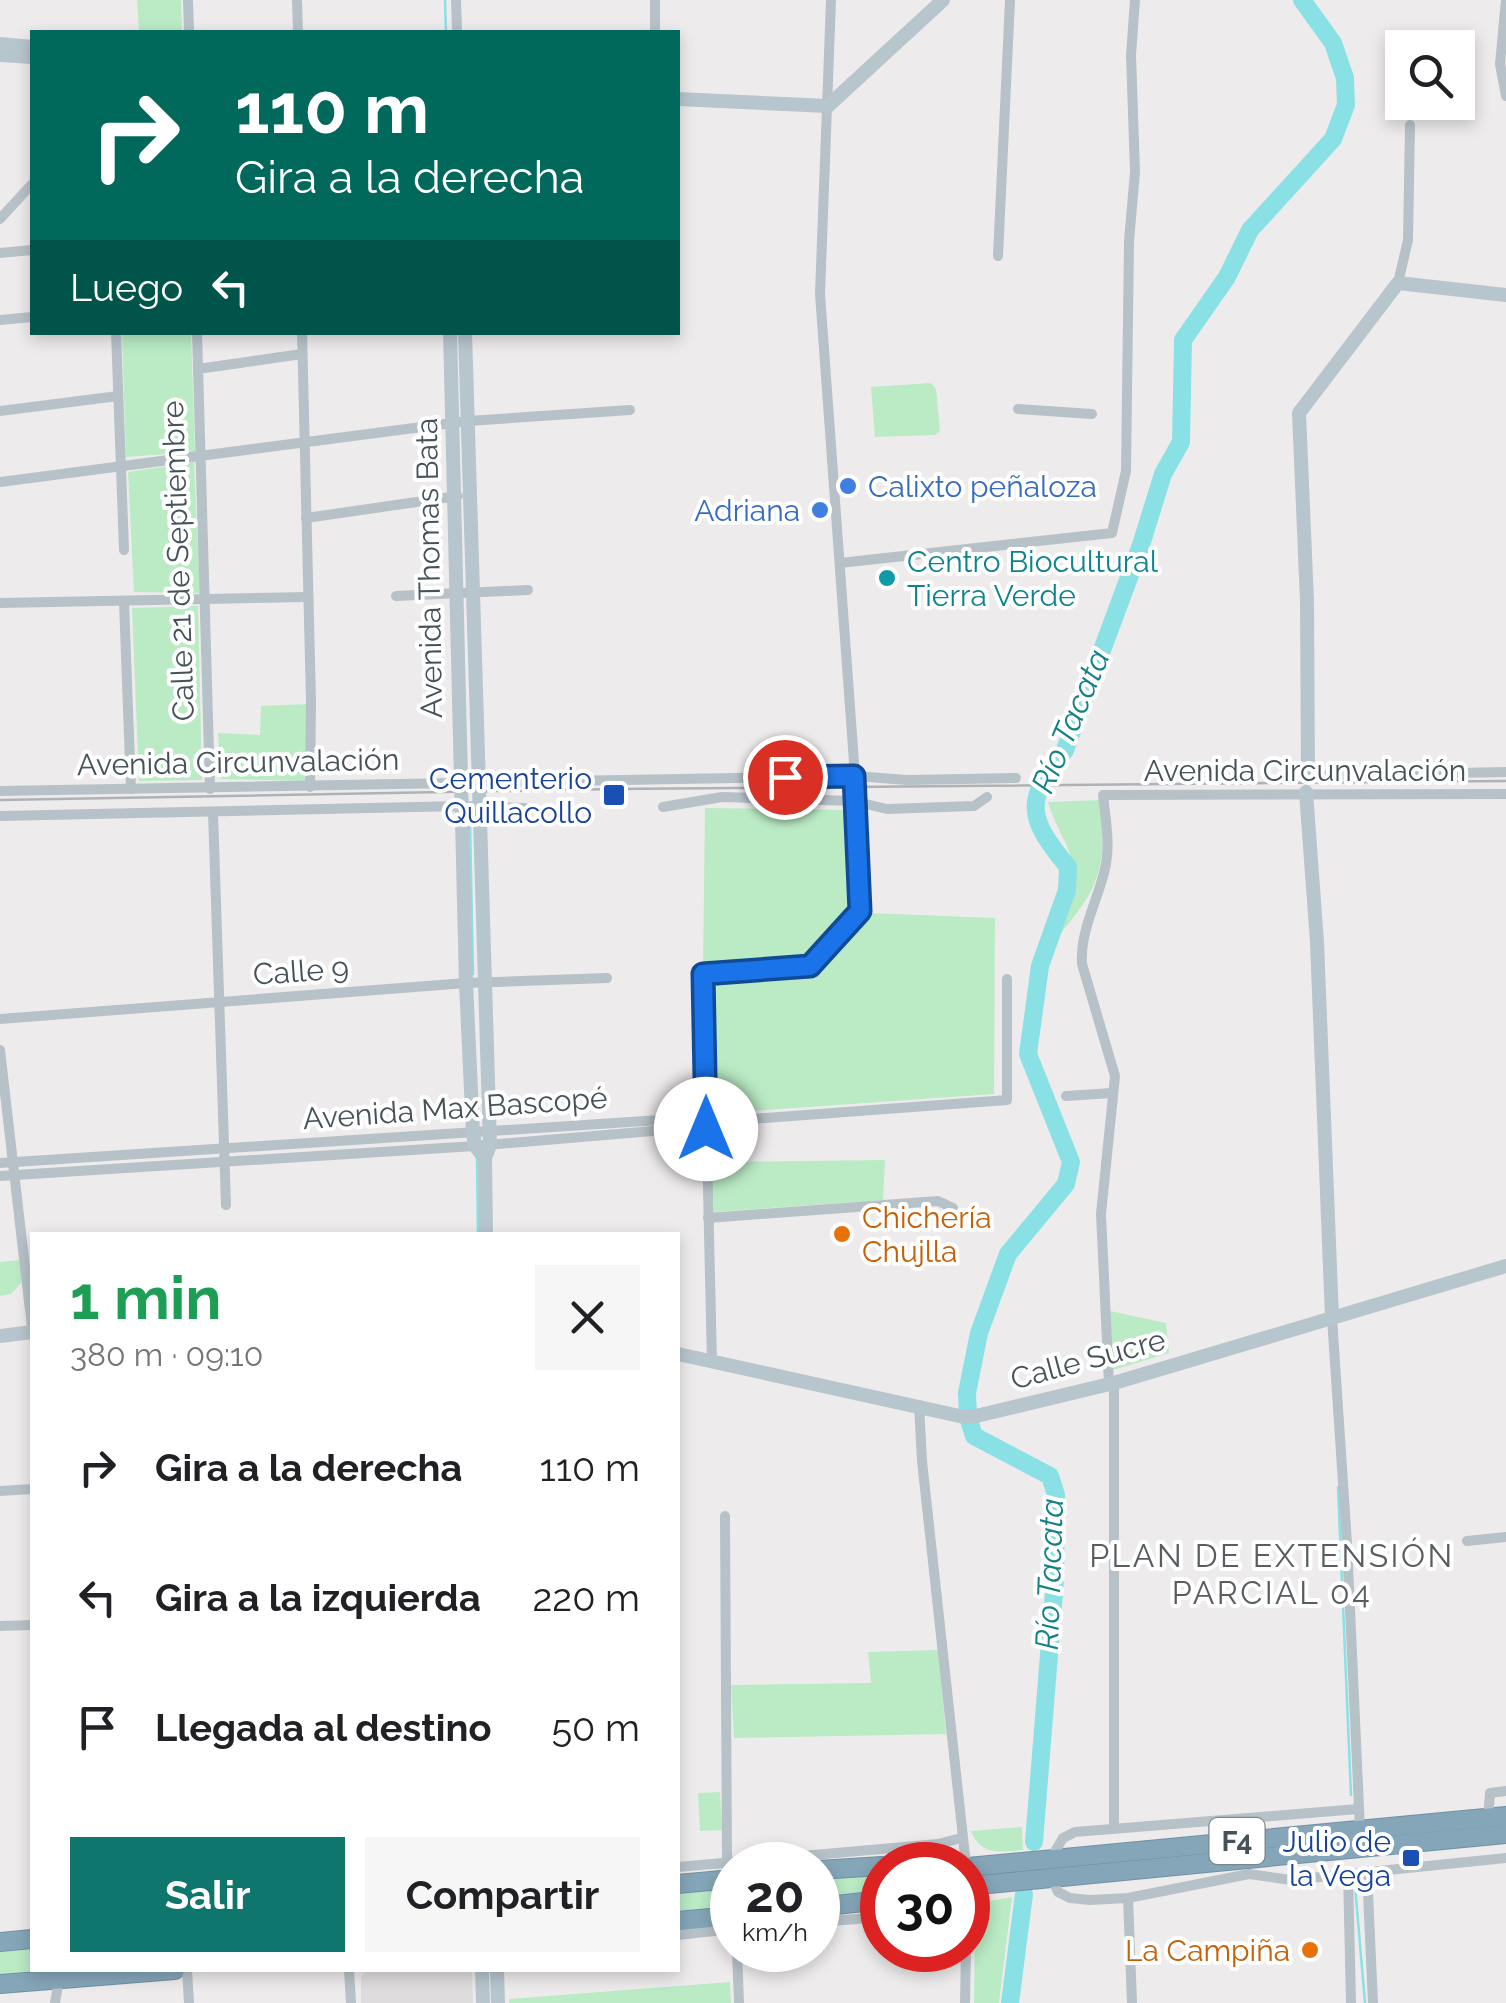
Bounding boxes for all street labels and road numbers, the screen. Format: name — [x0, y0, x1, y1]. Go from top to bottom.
street label: Calle 21 de Septiembre — [155, 400, 201, 722]
street label: Avenida Thomas Bata — [409, 417, 449, 719]
street label: Avenida Circunvalación — [76, 742, 400, 782]
street label: Avenida Circunvalación — [1144, 753, 1466, 788]
street label: Calle 9 — [252, 950, 350, 992]
street label: Avenida Max Bascopé — [301, 1080, 609, 1136]
street label: Calle Sucre — [1007, 1322, 1169, 1396]
road number: F4 — [1210, 1818, 1264, 1864]

